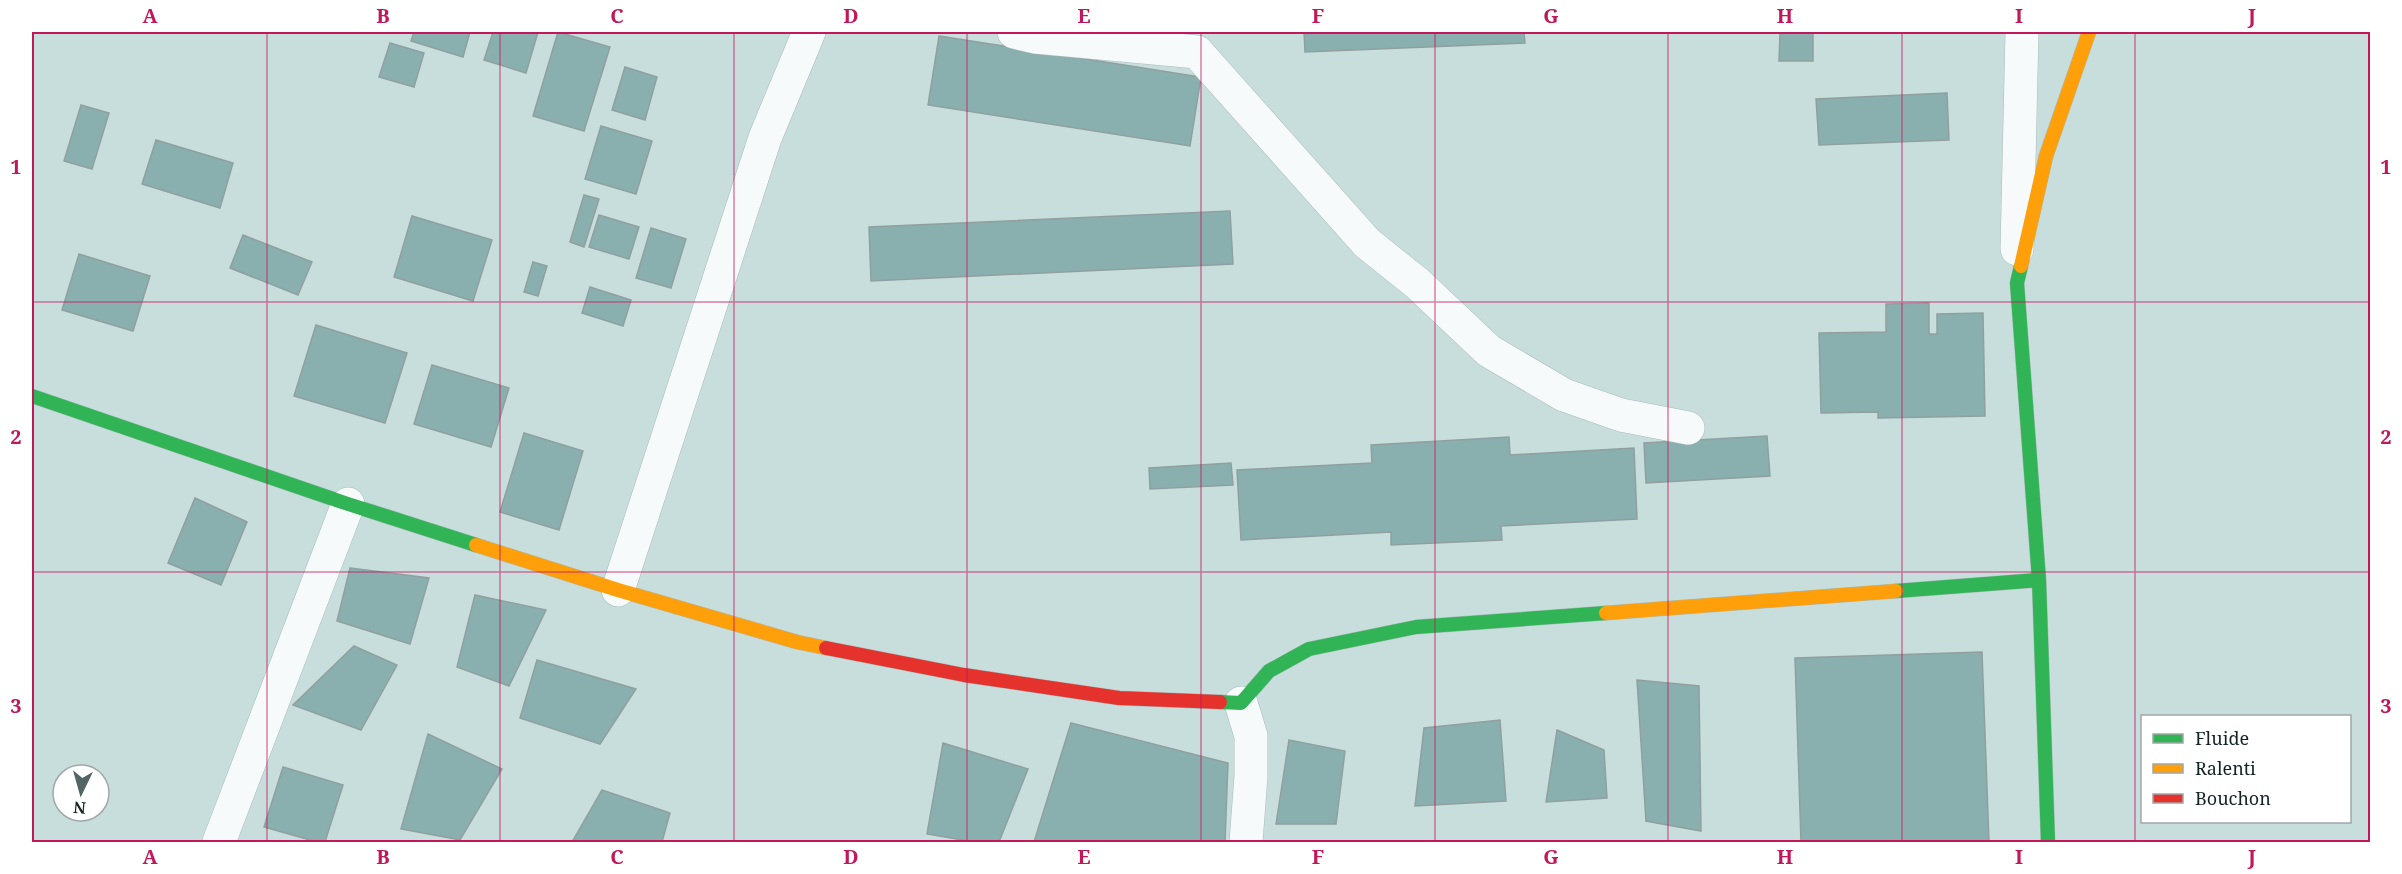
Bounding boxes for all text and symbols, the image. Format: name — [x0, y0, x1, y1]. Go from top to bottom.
text: A — [142, 2, 158, 29]
text: B — [376, 2, 390, 29]
text: C — [610, 2, 624, 29]
text: D — [843, 2, 859, 29]
text: E — [1077, 2, 1091, 29]
text: F — [1312, 2, 1324, 29]
text: G — [1543, 2, 1559, 29]
text: H — [1777, 2, 1793, 29]
text: I — [2015, 2, 2023, 29]
text: J — [2247, 2, 2256, 29]
text: 1 — [10, 153, 22, 180]
text: 1 — [2380, 153, 2392, 180]
text: 2 — [10, 423, 22, 450]
text: 2 — [2380, 423, 2392, 450]
text: 3 — [10, 692, 22, 719]
text: 3 — [2380, 692, 2392, 719]
legend — [2141, 715, 2351, 823]
text: Fluide — [2195, 726, 2249, 750]
text: Ralenti — [2195, 756, 2256, 780]
north arrow — [51, 763, 111, 823]
text: Bouchon — [2195, 786, 2271, 810]
text: N — [72, 796, 87, 819]
text: A — [142, 843, 158, 870]
text: B — [376, 843, 390, 870]
text: C — [610, 843, 624, 870]
text: D — [843, 843, 859, 870]
text: E — [1077, 843, 1091, 870]
text: F — [1312, 843, 1324, 870]
text: G — [1543, 843, 1559, 870]
text: H — [1777, 843, 1793, 870]
text: I — [2015, 843, 2023, 870]
text: J — [2247, 843, 2256, 870]

